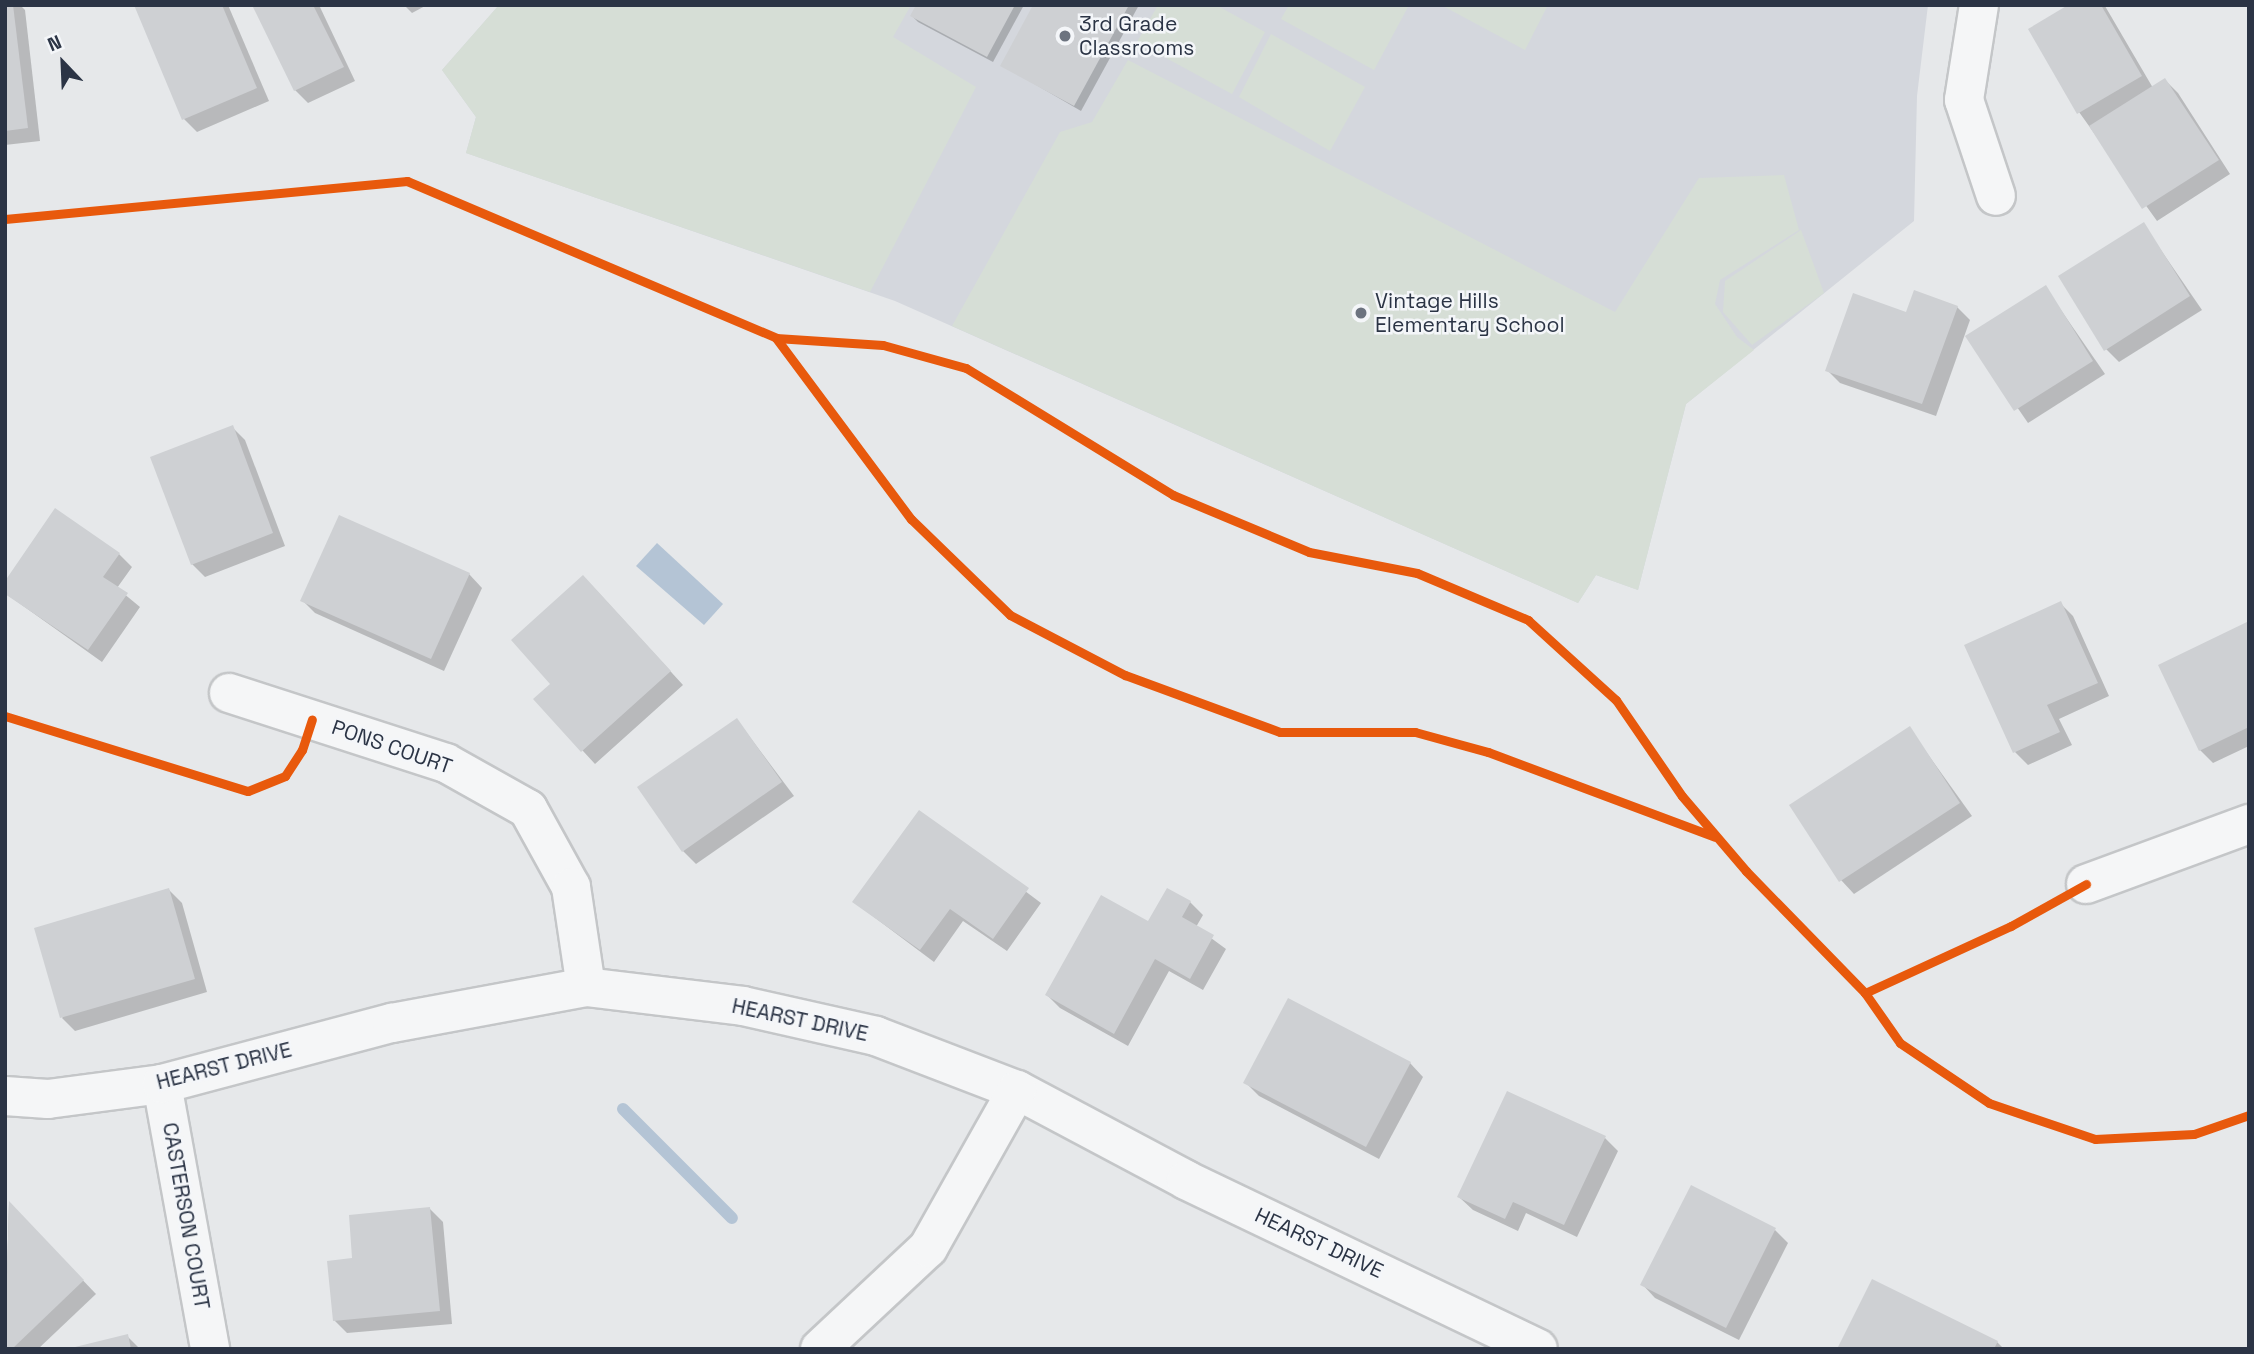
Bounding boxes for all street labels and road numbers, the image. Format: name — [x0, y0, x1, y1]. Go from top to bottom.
street label: PONS COURT — [328, 715, 456, 779]
street label: HEARST DRIVE — [729, 993, 871, 1047]
street label: HEARST DRIVE — [153, 1037, 295, 1095]
street label: CASTERSON COURT — [157, 1121, 215, 1311]
street label: HEARST DRIVE — [1251, 1202, 1387, 1284]

